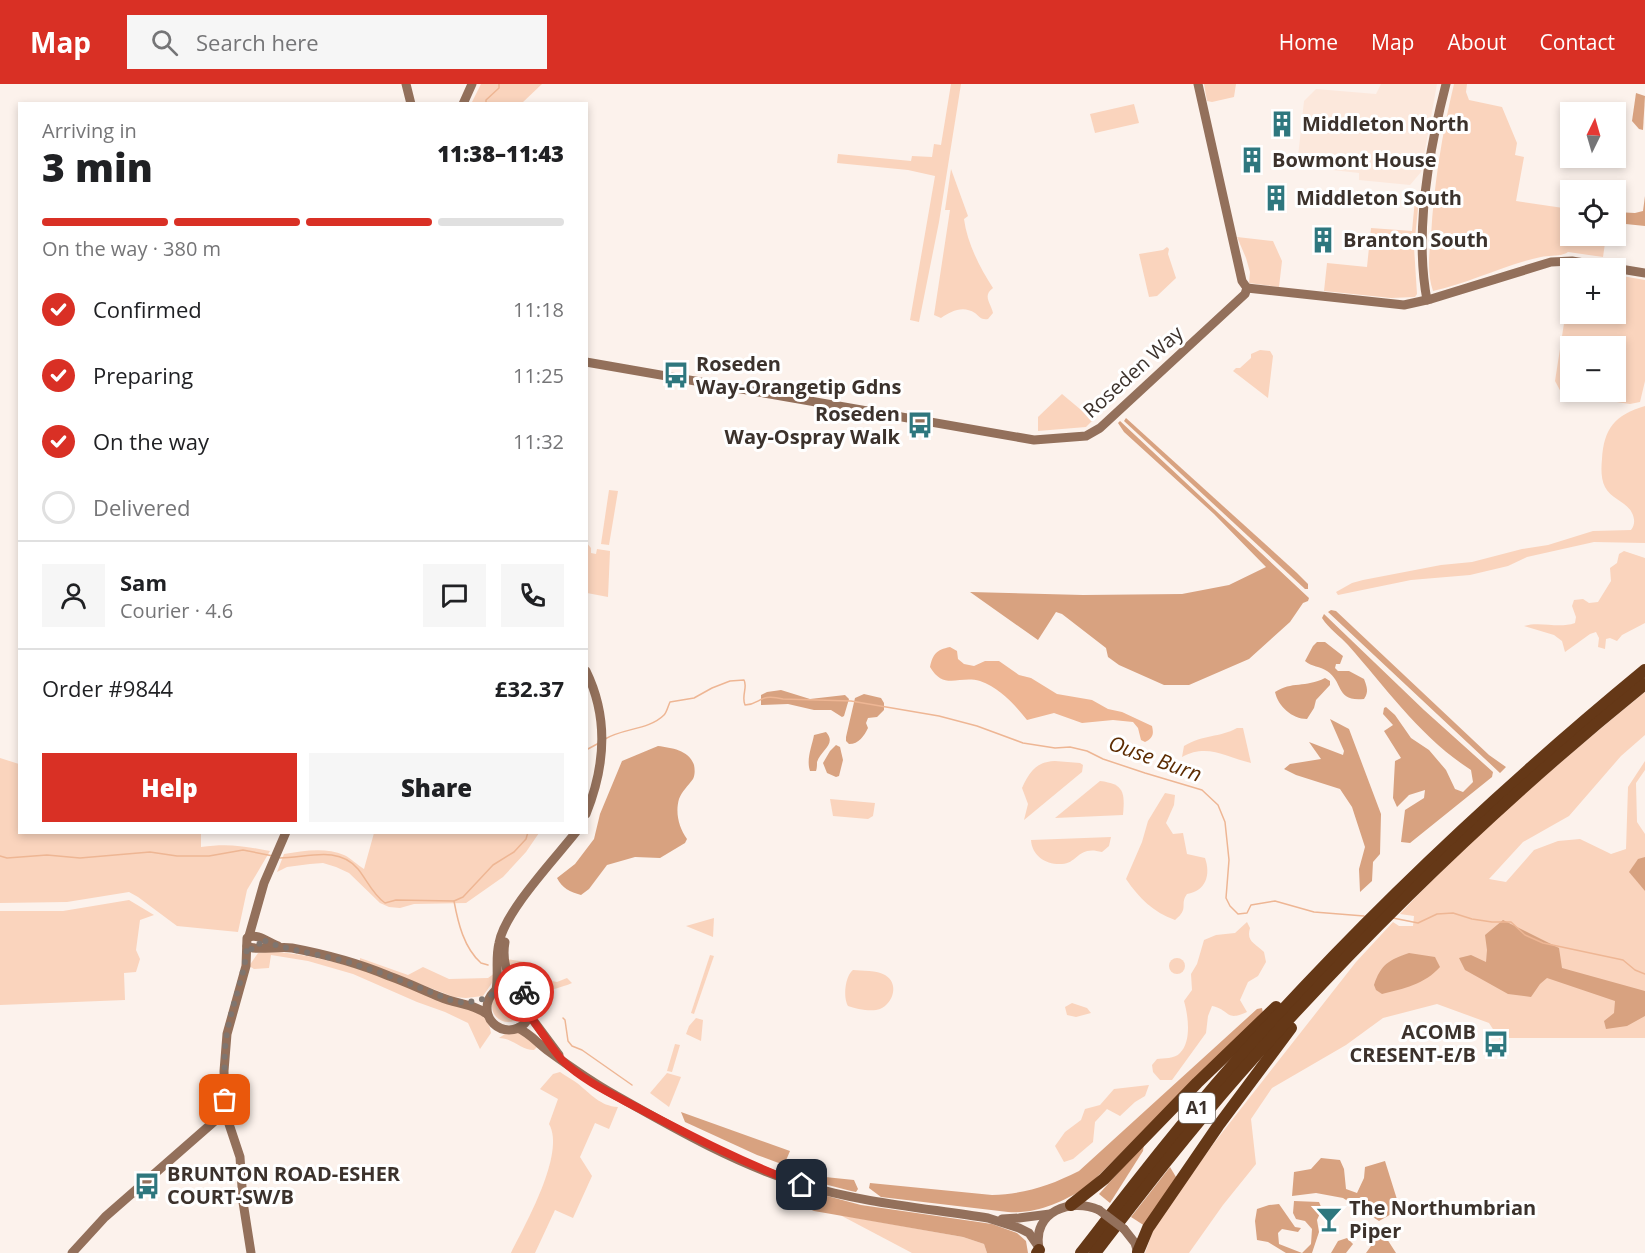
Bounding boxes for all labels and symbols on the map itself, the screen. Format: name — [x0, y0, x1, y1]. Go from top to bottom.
north arrow — [1560, 102, 1626, 168]
building icon: Middleton North — [1267, 109, 1297, 139]
place label: Middleton North — [1302, 110, 1469, 137]
building icon: Bowmont House — [1237, 145, 1267, 175]
place label: Bowmont House — [1272, 146, 1437, 173]
building icon: Middleton South — [1261, 183, 1291, 213]
place label: Middleton South — [1296, 184, 1462, 211]
building icon: Branton South — [1308, 225, 1338, 255]
place label: Branton South — [1343, 226, 1489, 253]
street label: Roseden Way — [1077, 319, 1189, 424]
place label: Roseden Way-Orangetip Gdns — [696, 350, 901, 400]
bus stop icon: Roseden Way-Orangetip Gdns — [661, 360, 691, 390]
place label: Roseden Way-Ospray Walk — [725, 400, 901, 450]
bus stop icon: Roseden Way-Ospray Walk — [905, 410, 935, 440]
water label: Ouse Burn — [1105, 728, 1206, 788]
courier — [494, 962, 554, 1022]
place label: ACOMB CRESENT-E/B — [1349, 1018, 1476, 1068]
bus stop icon: ACOMB CRESENT-E/B — [1481, 1029, 1511, 1059]
pin — [199, 1074, 250, 1125]
road number: A1 — [1179, 1093, 1215, 1123]
pin — [776, 1159, 827, 1210]
place label: BRUNTON ROAD-ESHER COURT-SW/B — [167, 1160, 401, 1210]
bus stop icon: BRUNTON ROAD-ESHER COURT-SW/B — [132, 1171, 162, 1201]
place label: The Northumbrian Piper — [1349, 1194, 1536, 1244]
bar icon: The Northumbrian Piper — [1314, 1204, 1344, 1234]

